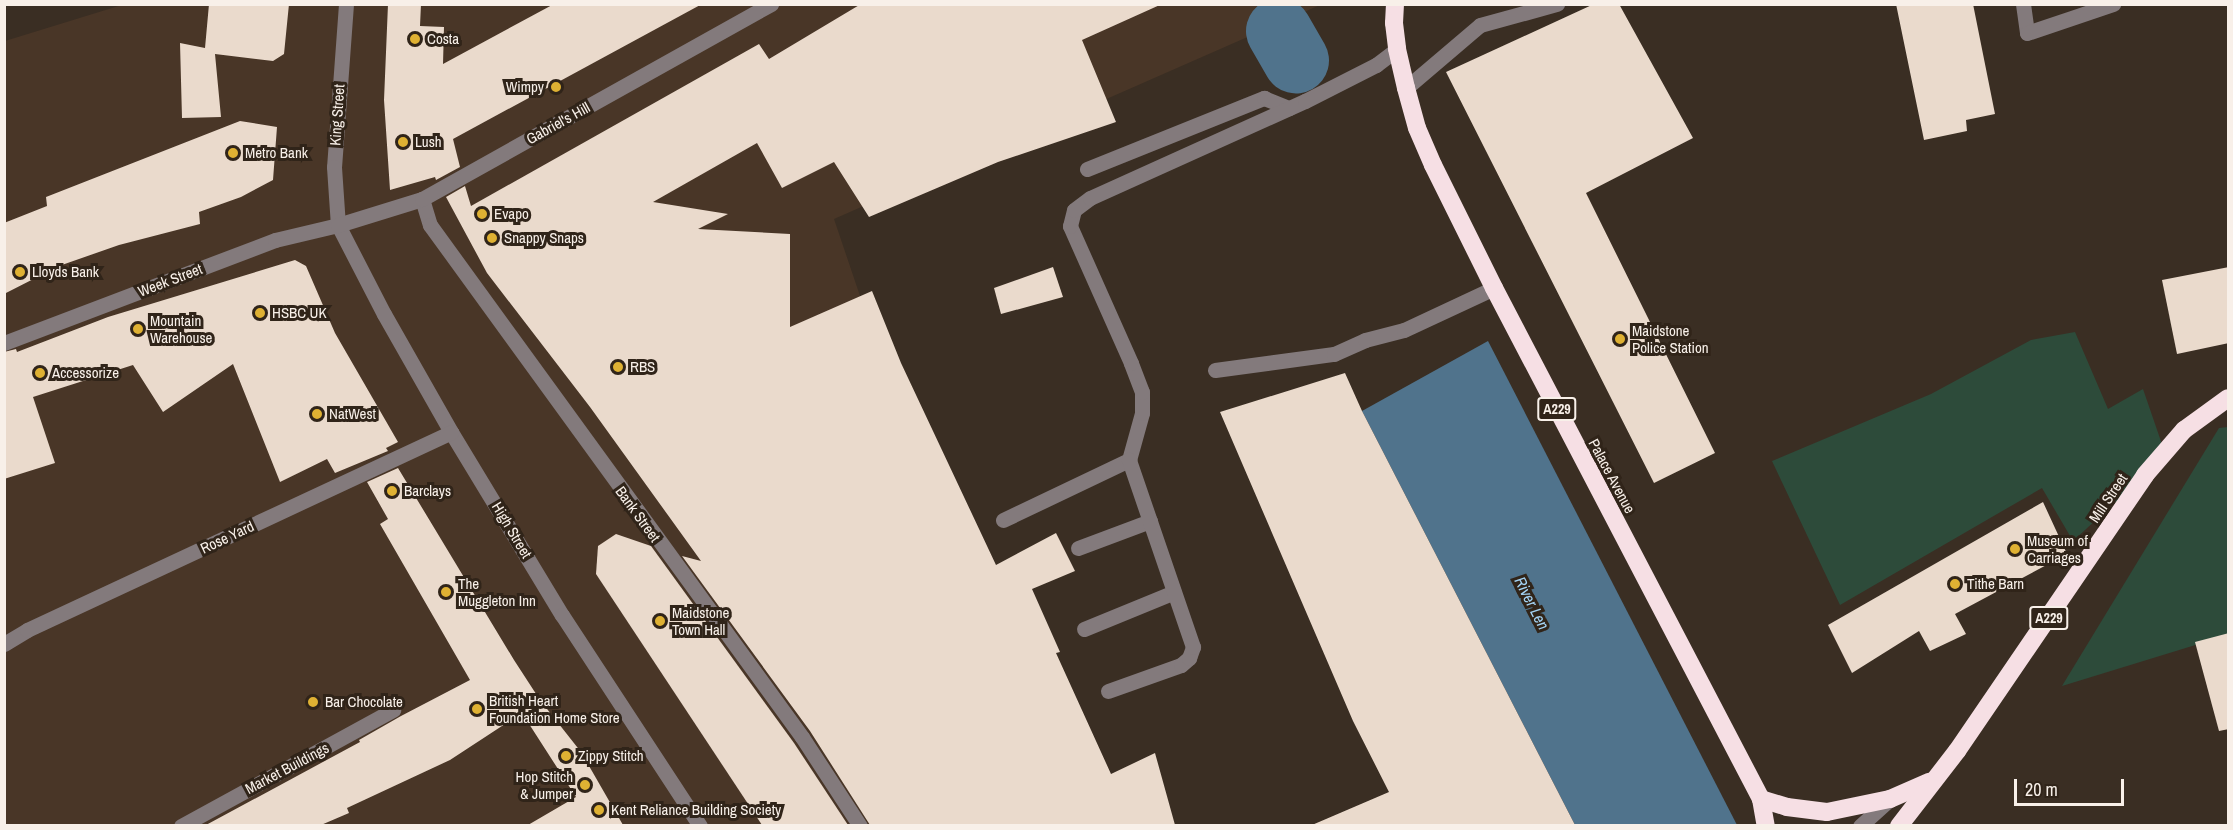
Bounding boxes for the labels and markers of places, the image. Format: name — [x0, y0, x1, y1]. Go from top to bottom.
place label: Costa — [427, 30, 459, 48]
marker: Costa — [408, 32, 422, 46]
place label: Wimpy — [506, 78, 544, 96]
marker: Wimpy — [549, 80, 563, 94]
place label: Lush — [415, 133, 442, 151]
marker: Lush — [396, 135, 410, 149]
place label: Metro Bank — [245, 144, 308, 162]
marker: Metro Bank — [226, 146, 240, 160]
place label: Evapo — [494, 205, 529, 223]
marker: Evapo — [475, 207, 489, 221]
place label: Snappy Snaps — [504, 229, 584, 247]
marker: Snappy Snaps — [485, 231, 499, 245]
place label: Lloyds Bank — [32, 263, 99, 281]
marker: Lloyds Bank — [13, 265, 27, 279]
place label: HSBC UK — [272, 304, 327, 322]
marker: HSBC UK — [253, 306, 267, 320]
place label: Mountain Warehouse — [150, 311, 212, 346]
place label: Maidstone Police Station — [1632, 321, 1709, 356]
marker: Mountain Warehouse — [131, 322, 145, 336]
marker: Maidstone Police Station — [1613, 332, 1627, 346]
place label: RBS — [630, 358, 655, 376]
marker: RBS — [611, 360, 625, 374]
place label: Accessorize — [52, 364, 119, 382]
marker: Accessorize — [33, 366, 47, 380]
place label: NatWest — [329, 405, 376, 423]
marker: NatWest — [310, 407, 324, 421]
place label: Barclays — [404, 482, 451, 500]
marker: Barclays — [385, 484, 399, 498]
place label: Museum of Carriages — [2027, 531, 2088, 566]
marker: Museum of Carriages — [2008, 542, 2022, 556]
place label: The Muggleton Inn — [458, 574, 536, 609]
place label: Tithe Barn — [1967, 575, 2024, 593]
marker: Tithe Barn — [1948, 577, 1962, 591]
marker: The Muggleton Inn — [439, 585, 453, 599]
place label: Maidstone Town Hall — [672, 603, 729, 638]
marker: Maidstone Town Hall — [653, 614, 667, 628]
place label: British Heart Foundation Home Store — [489, 691, 620, 726]
place label: Bar Chocolate — [325, 693, 403, 711]
marker: Bar Chocolate — [306, 695, 320, 709]
marker: British Heart Foundation Home Store — [470, 702, 484, 716]
place label: Zippy Stitch — [578, 747, 644, 765]
marker: Zippy Stitch — [559, 749, 573, 763]
place label: Hop Stitch & Jumper — [516, 767, 573, 802]
marker: Hop Stitch & Jumper — [578, 778, 592, 792]
place label: Kent Reliance Building Society — [611, 801, 781, 819]
marker: Kent Reliance Building Society — [592, 803, 606, 817]

